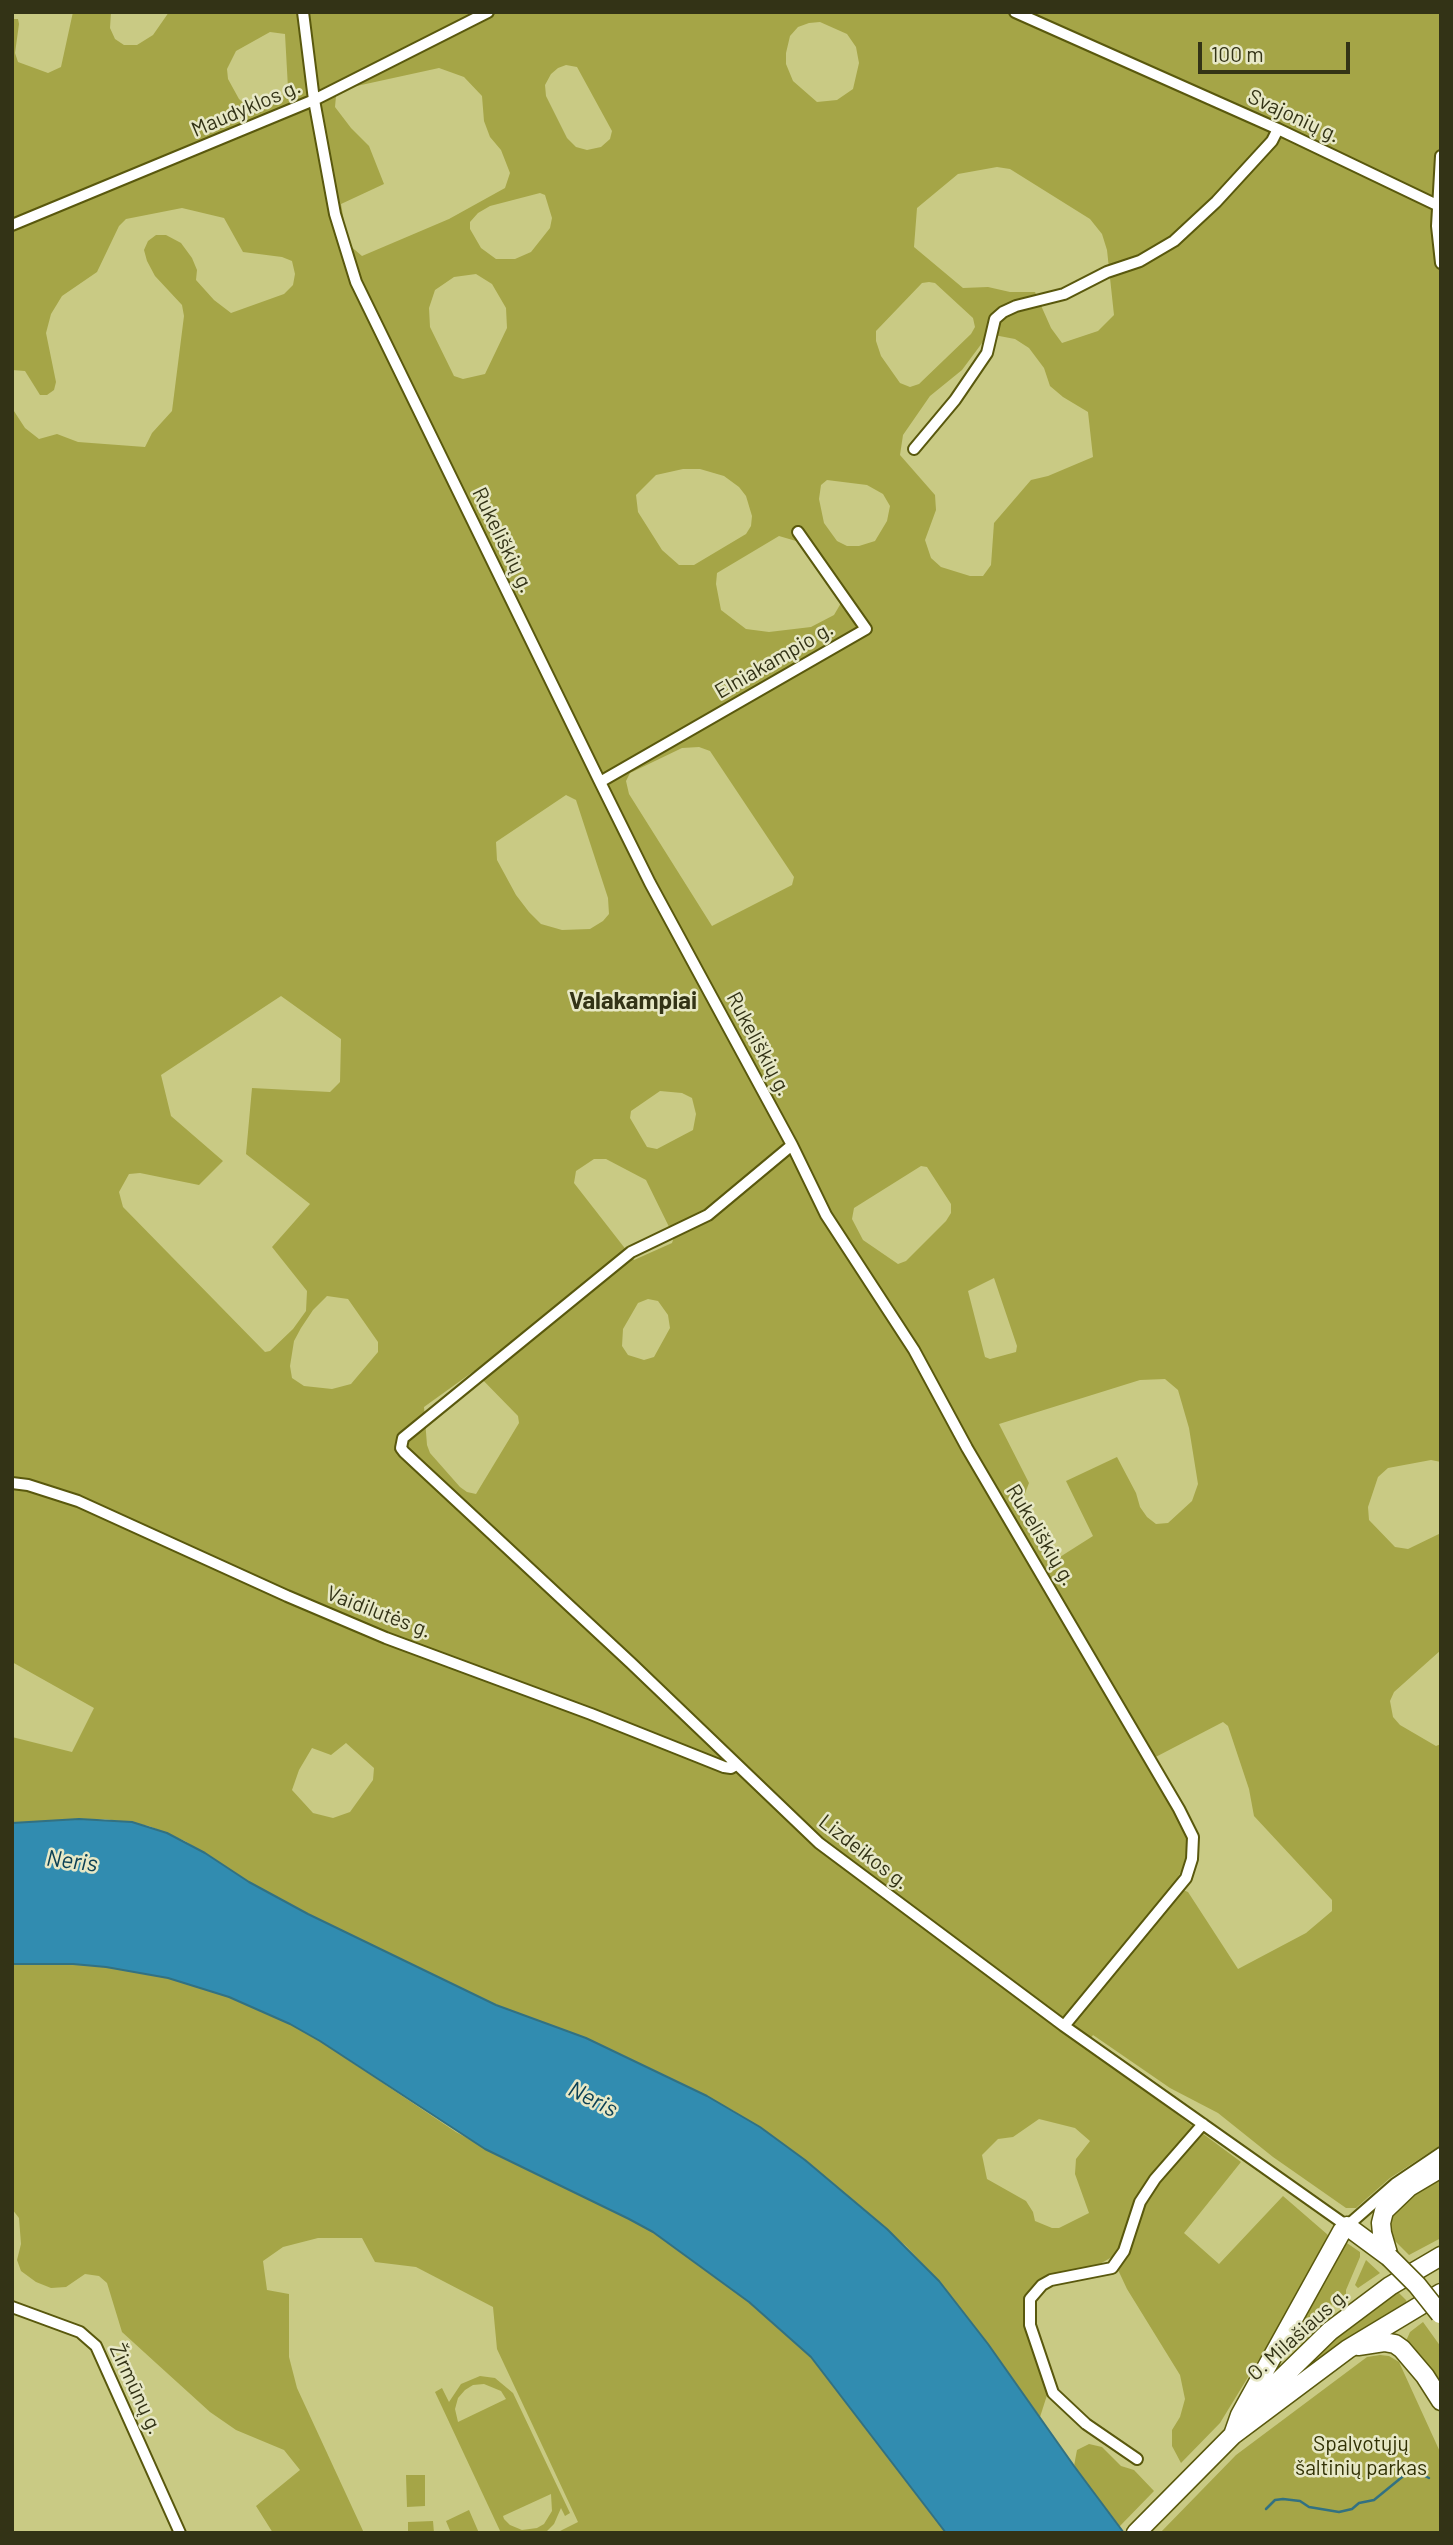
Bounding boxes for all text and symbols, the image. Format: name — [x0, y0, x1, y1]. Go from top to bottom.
scale bar — [1201, 28, 1353, 72]
text: 100 m — [1211, 41, 1264, 66]
street label: Maudyklos g. — [188, 74, 304, 142]
street label: Svajonių g. — [1244, 84, 1344, 148]
street label: Rukeliškių g. — [467, 483, 539, 597]
street label: Elniakampio g. — [710, 616, 838, 704]
district label: Valakampiai — [569, 987, 697, 1015]
street label: Rukeliškių g. — [721, 988, 797, 1100]
street label: Rukeliškių g. — [1001, 1480, 1081, 1590]
street label: Vaidilutės g. — [323, 1581, 435, 1643]
street label: Lizdeikos g. — [814, 1809, 914, 1895]
water label: Neris — [45, 1844, 99, 1878]
water label: Neris — [564, 2075, 622, 2123]
street label: O. Milašiaus g. — [1242, 2282, 1354, 2386]
street label: Žirmūnų g. — [104, 2340, 168, 2438]
park label: Spalvotųjų šaltinių parkas — [1295, 2431, 1427, 2481]

